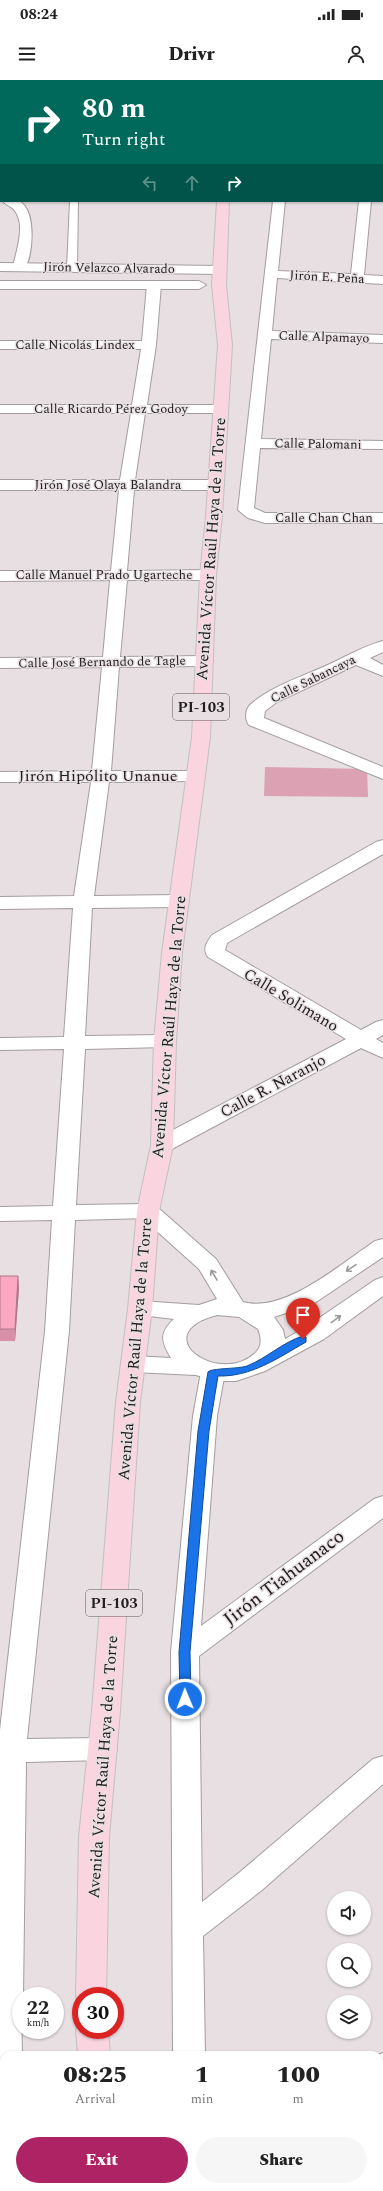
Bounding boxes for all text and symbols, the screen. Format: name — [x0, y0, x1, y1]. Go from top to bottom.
text: 08:24 — [20, 3, 58, 26]
text: Drivr — [169, 41, 214, 68]
icon: menu — [16, 43, 38, 65]
icon: person — [345, 43, 367, 65]
text: 80 m — [82, 87, 146, 130]
icon: right — [16, 96, 68, 148]
text: Turn right — [82, 126, 165, 153]
icon: left — [139, 172, 161, 194]
icon: ahead — [181, 172, 203, 194]
icon: right — [223, 172, 245, 194]
street label: Jirón Velazco Alvarado — [43, 257, 175, 279]
street label: Jirón E. Peña — [289, 265, 366, 289]
street label: Calle Alpamayo — [278, 325, 370, 349]
street label: Calle Nicolás Lindex — [15, 335, 135, 355]
street label: Calle Ricardo Pérez Godoy — [34, 399, 189, 419]
street label: Avenida Víctor Raúl Haya de la Torre — [190, 417, 232, 681]
street label: Calle Palomani — [274, 433, 362, 455]
street label: Jirón José Olaya Balandra — [35, 475, 182, 495]
street label: Calle Chan Chan — [275, 508, 373, 528]
street label: Calle Manuel Prado Ugarteche — [16, 565, 192, 585]
street label: Calle Sabancaya — [267, 649, 360, 708]
street label: Calle José Bernando de Tagle — [18, 651, 186, 673]
road number: PI-103 — [173, 694, 229, 720]
street label: Jirón Hipólito Unanue — [19, 764, 177, 788]
street label: Avenida Víctor Raúl Haya de la Torre — [146, 895, 192, 1159]
street label: Calle Solimano — [239, 962, 343, 1038]
street label: Calle R. Naranjo — [216, 1048, 330, 1124]
street label: Avenida Víctor Raúl Haya de la Torre — [112, 1217, 158, 1481]
one-way arrow — [346, 1264, 357, 1272]
one-way arrow — [210, 1270, 218, 1281]
pin — [286, 1298, 320, 1339]
icon: arrive — [292, 1304, 314, 1326]
one-way arrow — [330, 1314, 341, 1323]
street label: Jirón Tiahuanaco — [217, 1523, 351, 1633]
road number: PI-103 — [86, 1590, 142, 1616]
street label: Avenida Víctor Raúl Haya de la Torre — [82, 1635, 124, 1899]
position arrow — [164, 1678, 206, 1720]
map controls — [327, 1891, 371, 2039]
button: sound — [327, 1891, 371, 1935]
button: search — [327, 1943, 371, 1987]
speed limit sign: 30 — [72, 1987, 124, 2039]
text: 22 — [27, 1993, 49, 2023]
button: layers — [327, 1995, 371, 2039]
text: km/h — [27, 2015, 49, 2031]
text: 08:25 — [63, 2057, 128, 2093]
text: 1 — [195, 2057, 209, 2093]
text: 100 — [277, 2057, 320, 2093]
text: Arrival — [75, 2089, 116, 2109]
text: min — [191, 2089, 213, 2109]
text: m — [293, 2089, 304, 2109]
button: Exit — [16, 2137, 188, 2183]
button: Share — [196, 2137, 367, 2183]

